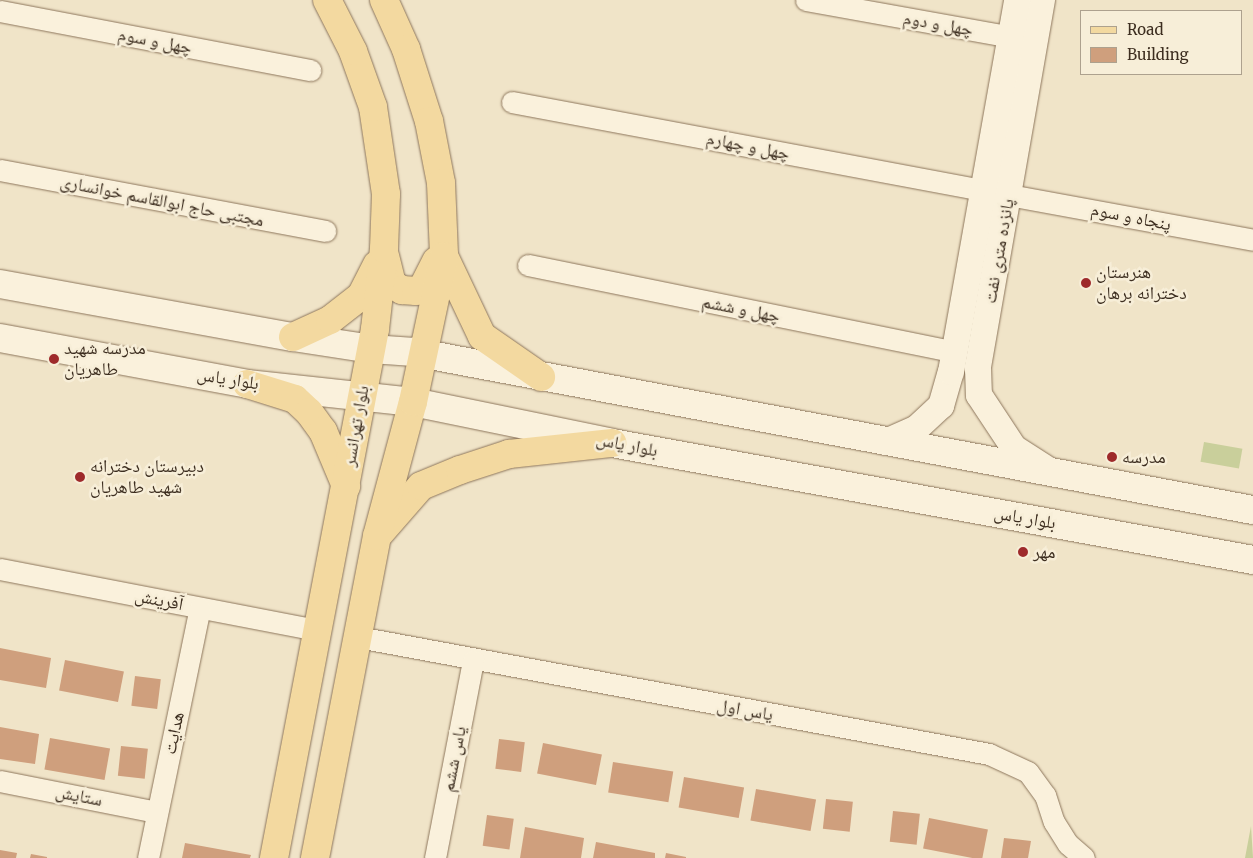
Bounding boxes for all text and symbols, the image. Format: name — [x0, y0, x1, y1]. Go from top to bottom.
street label: چهل و دوم — [901, 7, 975, 41]
legend — [1080, 10, 1243, 75]
text: Road — [1127, 20, 1163, 39]
street label: چهل و سوم — [116, 23, 194, 59]
text: Building — [1127, 45, 1189, 64]
street label: چهل و چهارم — [704, 127, 792, 165]
street label: مجتبی حاج ابوالقاسم خوانساری — [58, 171, 266, 231]
street label: پانزده متری نفت — [979, 197, 1019, 305]
street label: پنجاه و سوم — [1089, 199, 1173, 235]
place label: هنرستان دخترانه برهان — [1096, 262, 1187, 304]
marker: هنرستان دخترانه برهان — [1080, 277, 1092, 289]
street label: چهل و ششم — [700, 291, 782, 327]
place label: مدرسه شهید طاهریان — [64, 338, 146, 380]
marker: مدرسه شهید طاهریان — [48, 353, 60, 365]
street label: بلوار یاس — [196, 363, 260, 395]
street label: بلوار تهرانسر — [338, 384, 374, 468]
street label: بلوار یاس — [594, 428, 660, 462]
place label: مدرسه — [1122, 446, 1166, 468]
marker: مدرسه — [1106, 451, 1118, 463]
place label: دبیرستان دخترانه شهید طاهریان — [90, 456, 204, 498]
marker: دبیرستان دخترانه شهید طاهریان — [74, 471, 86, 483]
street label: بلوار یاس — [992, 502, 1058, 534]
place label: مهر — [1033, 541, 1055, 563]
marker: مهر — [1017, 546, 1029, 558]
street label: آفرینش — [133, 585, 185, 615]
street label: یاس اول — [715, 694, 775, 726]
street label: هدایت — [159, 710, 189, 756]
street label: یاس ششم — [437, 724, 471, 794]
street label: ستایش — [54, 781, 104, 811]

